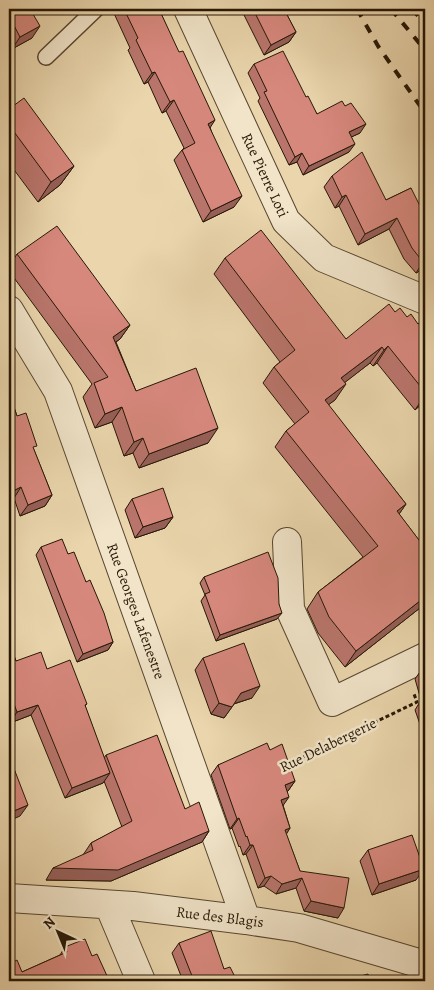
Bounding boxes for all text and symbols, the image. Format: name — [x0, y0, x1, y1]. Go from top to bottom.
street label: Rue Pierre Loti — [237, 130, 293, 220]
street label: Rue Georges Lafenestre — [102, 540, 170, 682]
street label: Rue Delabergerie — [276, 713, 380, 777]
street label: Rue des Blagis — [175, 902, 265, 932]
north arrow — [32, 908, 82, 958]
text: N — [39, 913, 60, 933]

